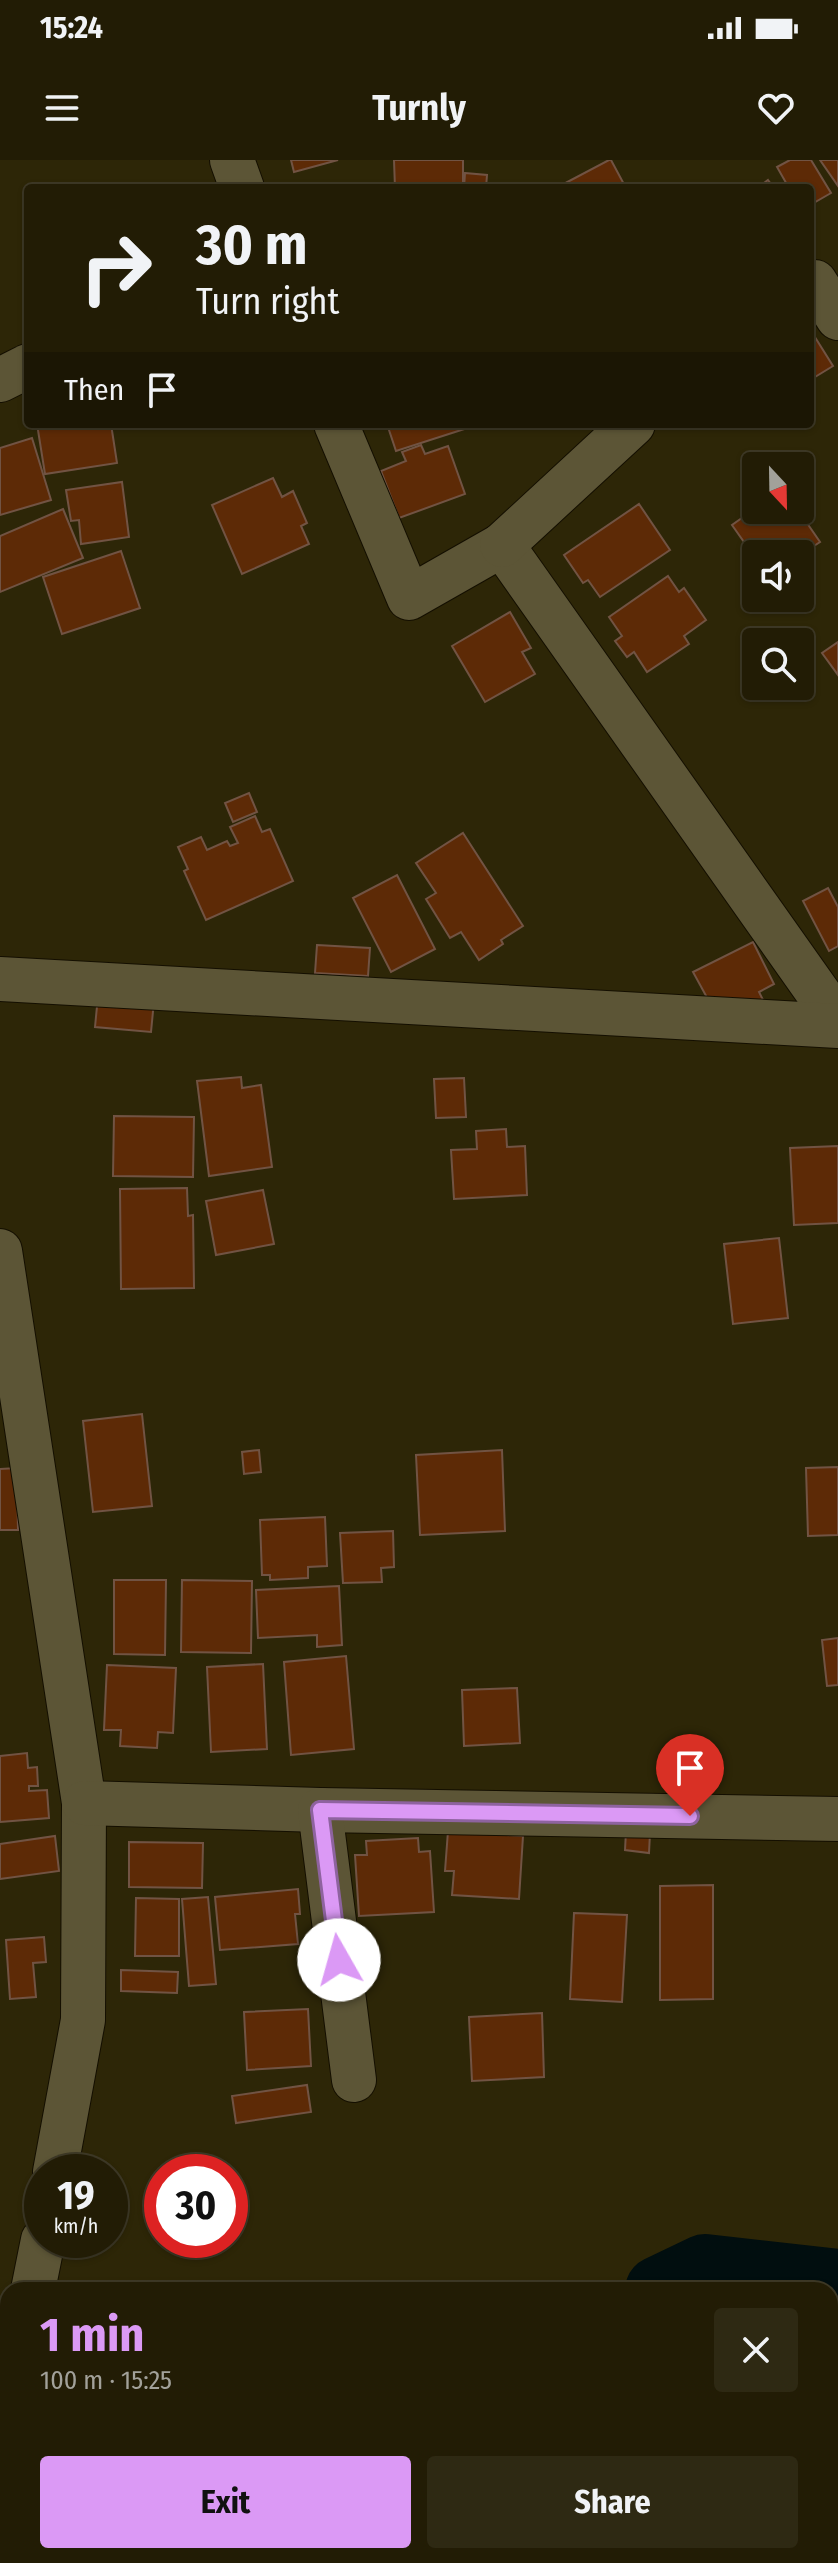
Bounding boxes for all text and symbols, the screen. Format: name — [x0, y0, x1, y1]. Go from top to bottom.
text: 15:24 — [40, 10, 103, 46]
icon: menu — [40, 86, 84, 130]
text: Turnly — [372, 86, 466, 130]
icon: heart — [754, 86, 798, 130]
text: 30 m — [196, 212, 307, 279]
icon: right — [64, 216, 168, 320]
text: Turn right — [196, 280, 339, 324]
icon: arrive — [140, 368, 184, 412]
text: Then — [64, 372, 124, 408]
north arrow — [742, 452, 814, 524]
map controls — [742, 452, 814, 700]
button: sound — [742, 540, 814, 612]
button: search — [742, 628, 814, 700]
pin — [656, 1734, 724, 1816]
icon: arrive — [668, 1746, 712, 1790]
position arrow — [297, 1918, 381, 2002]
speed limit sign: 30 — [144, 2154, 248, 2258]
text: 19 — [57, 2172, 95, 2220]
text: km/h — [54, 2214, 98, 2238]
text: 1 min — [40, 2306, 145, 2364]
button: close — [714, 2308, 798, 2392]
text: 100 m · 15:25 — [40, 2365, 172, 2396]
button: Exit — [40, 2456, 411, 2548]
button: Share — [427, 2456, 798, 2548]

